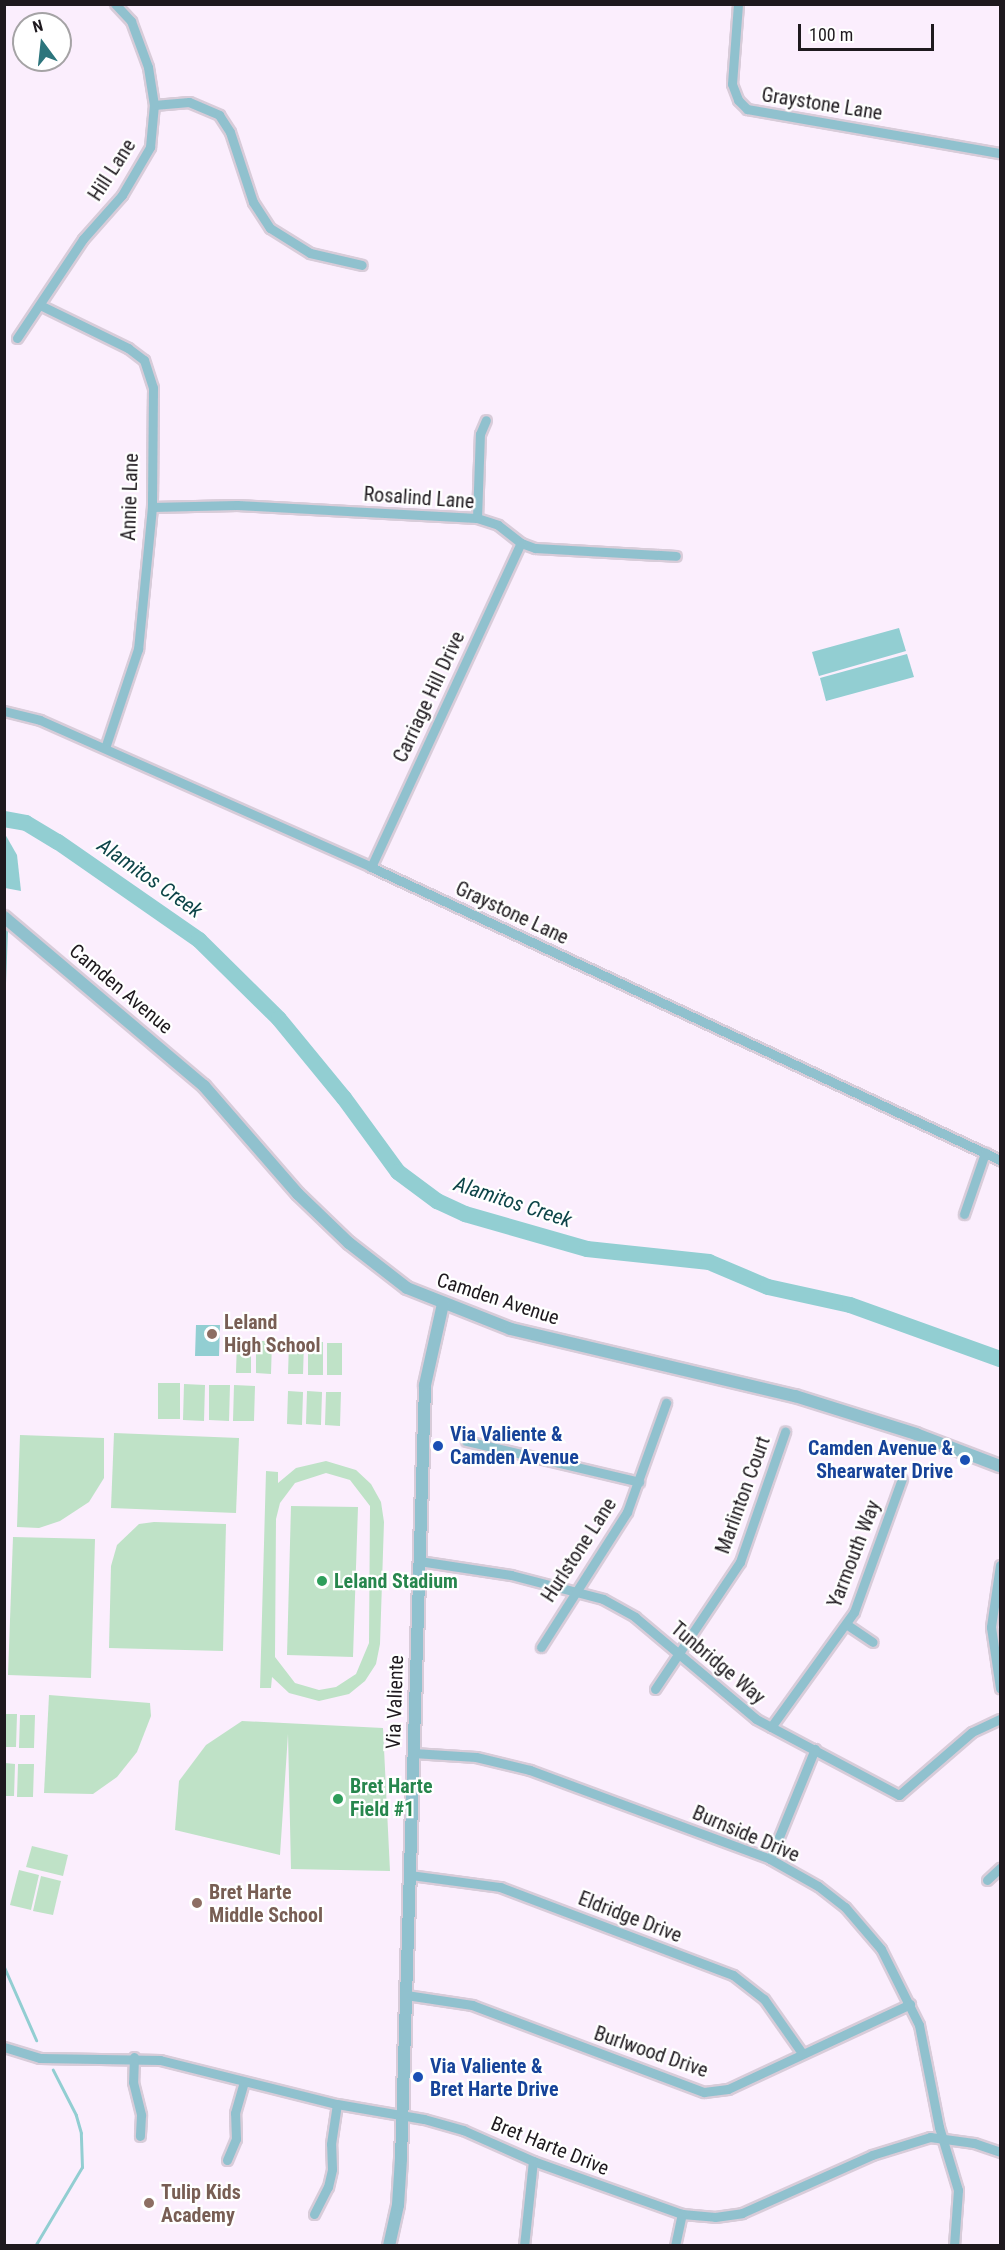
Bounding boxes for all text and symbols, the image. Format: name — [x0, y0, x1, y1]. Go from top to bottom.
north arrow — [12, 12, 72, 72]
scale bar — [801, 12, 938, 50]
text: N — [31, 16, 45, 37]
text: 100 m — [809, 24, 853, 45]
street label: Graystone Lane — [760, 83, 884, 125]
street label: Hill Lane — [83, 135, 141, 205]
street label: Annie Lane — [116, 453, 144, 541]
street label: Rosalind Lane — [363, 482, 475, 514]
street label: Carriage Hill Drive — [388, 628, 470, 766]
water label: Alamitos Creek — [93, 833, 207, 923]
street label: Graystone Lane — [452, 876, 572, 950]
street label: Camden Avenue — [65, 939, 177, 1039]
water label: Alamitos Creek — [451, 1171, 575, 1233]
street label: Camden Avenue — [434, 1268, 562, 1330]
place label: Leland High School — [224, 1310, 321, 1357]
marker: Leland High School — [205, 1327, 219, 1341]
place label: Via Valiente & Camden Avenue — [450, 1422, 579, 1469]
street label: Marlinton Court — [711, 1433, 775, 1557]
place label: Camden Avenue & Shearwater Drive — [808, 1436, 953, 1483]
marker: Via Valiente & Camden Avenue — [431, 1439, 445, 1453]
marker: Camden Avenue & Shearwater Drive — [958, 1453, 972, 1467]
street label: Hurlstone Lane — [536, 1493, 622, 1607]
street label: Yarmouth Way — [823, 1497, 885, 1611]
place label: Leland Stadium — [334, 1569, 458, 1593]
marker: Leland Stadium — [315, 1574, 329, 1588]
street label: Tunbridge Way — [666, 1617, 770, 1709]
street label: Via Valiente — [381, 1655, 409, 1749]
place label: Bret Harte Field #1 — [350, 1775, 432, 1822]
marker: Bret Harte Field #1 — [331, 1792, 345, 1806]
street label: Burnside Drive — [689, 1801, 803, 1867]
place label: Bret Harte Middle School — [209, 1880, 323, 1927]
street label: Eldridge Drive — [575, 1886, 685, 1948]
marker: Bret Harte Middle School — [190, 1896, 204, 1910]
street label: Burlwood Drive — [591, 2021, 711, 2083]
place label: Via Valiente & Bret Harte Drive — [430, 2054, 558, 2101]
marker: Via Valiente & Bret Harte Drive — [411, 2070, 425, 2084]
street label: Bret Harte Drive — [488, 2111, 612, 2181]
place label: Tulip Kids Academy — [161, 2180, 241, 2227]
marker: Tulip Kids Academy — [142, 2196, 156, 2210]

